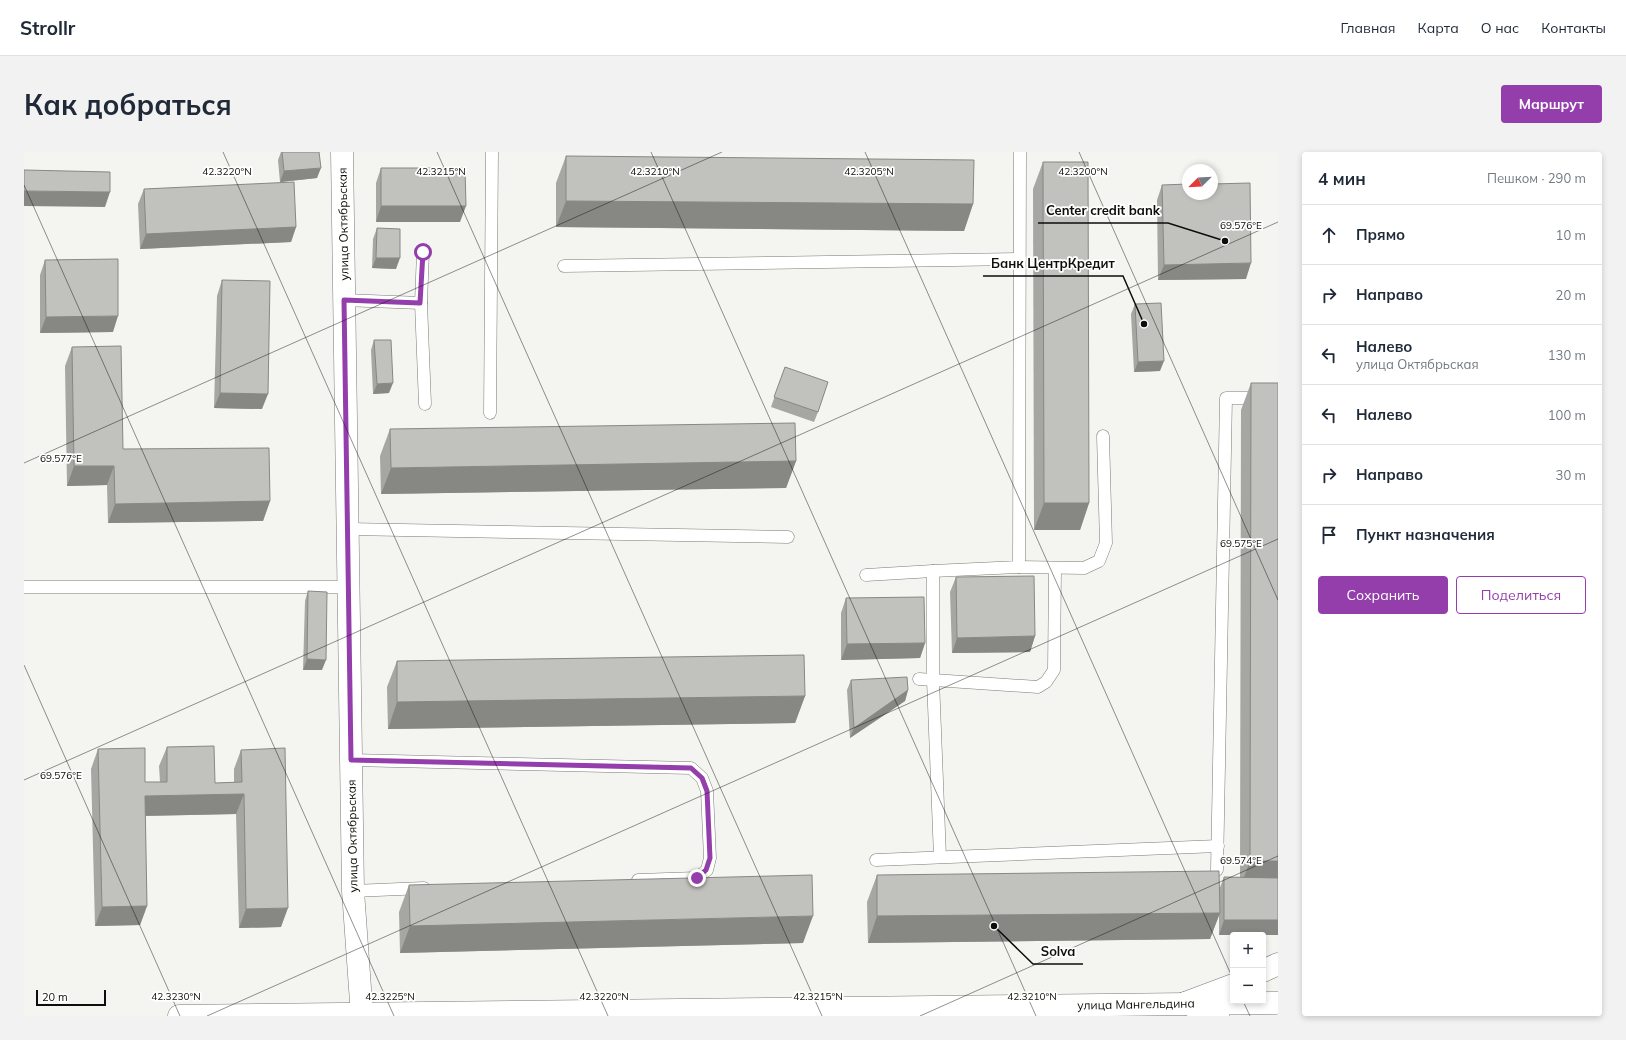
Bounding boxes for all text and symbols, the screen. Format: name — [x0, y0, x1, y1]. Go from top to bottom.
text: Strollr — [20, 16, 75, 40]
text: Главная — [1341, 19, 1396, 37]
text: Карта — [1418, 19, 1459, 37]
text: О нас — [1481, 19, 1519, 37]
text: Контакты — [1541, 19, 1606, 37]
button: Маршрут — [1501, 85, 1602, 123]
text: Как добраться — [24, 87, 232, 122]
north arrow — [1182, 164, 1218, 200]
text: 42.3220°N — [202, 165, 252, 178]
text: 42.3215°N — [416, 165, 466, 178]
text: 42.3210°N — [630, 165, 680, 178]
text: 42.3205°N — [844, 165, 894, 178]
text: 42.3200°N — [1058, 165, 1108, 178]
street label: улица Октябрьская — [335, 167, 351, 281]
text: 4 мин — [1318, 168, 1366, 189]
text: Пешком · 290 m — [1487, 170, 1586, 186]
callout: Center credit bank — [1038, 198, 1168, 223]
text: Center credit bank — [1046, 202, 1161, 218]
text: 69.576°E — [1220, 219, 1262, 232]
icon: ahead — [1318, 224, 1340, 246]
text: Прямо — [1356, 225, 1405, 244]
text: 10 m — [1556, 227, 1586, 243]
route start — [414, 243, 432, 261]
callout: Банк ЦентрКредит — [983, 251, 1123, 276]
text: Банк ЦентрКредит — [991, 255, 1116, 271]
icon: right — [1318, 284, 1340, 306]
text: Направо — [1356, 285, 1423, 304]
text: 20 m — [1556, 287, 1586, 303]
text: Налево — [1356, 337, 1412, 356]
icon: left — [1318, 344, 1340, 366]
text: 130 m — [1548, 347, 1586, 363]
text: улица Октябрьская — [1356, 356, 1479, 372]
icon: left — [1318, 404, 1340, 426]
text: Налево — [1356, 405, 1412, 424]
text: 100 m — [1548, 407, 1586, 423]
text: 69.577°E — [40, 452, 82, 465]
icon: right — [1318, 464, 1340, 486]
text: Направо — [1356, 465, 1423, 484]
text: 30 m — [1556, 467, 1586, 483]
icon: arrive — [1318, 524, 1340, 546]
text: Пункт назначения — [1356, 525, 1495, 544]
text: 69.575°E — [1220, 537, 1262, 550]
button: Сохранить — [1318, 576, 1448, 614]
button: Поделиться — [1456, 576, 1586, 614]
text: 69.576°E — [40, 769, 82, 782]
street label: улица Октябрьская — [344, 779, 360, 893]
text: 69.574°E — [1220, 854, 1262, 867]
route end — [688, 869, 706, 887]
map controls — [1230, 932, 1266, 1004]
button: + — [1230, 932, 1266, 968]
callout: Solva — [1033, 939, 1083, 964]
text: Solva — [1041, 943, 1075, 959]
button: − — [1230, 968, 1266, 1004]
scale bar — [36, 988, 106, 1007]
text: 20 m — [42, 990, 68, 1004]
text: 42.3230°N — [151, 990, 201, 1003]
text: 42.3225°N — [365, 990, 415, 1003]
text: 42.3220°N — [579, 990, 629, 1003]
text: 42.3215°N — [793, 990, 843, 1003]
text: 42.3210°N — [1007, 990, 1057, 1003]
street label: улица Мангельдина — [1077, 995, 1195, 1013]

